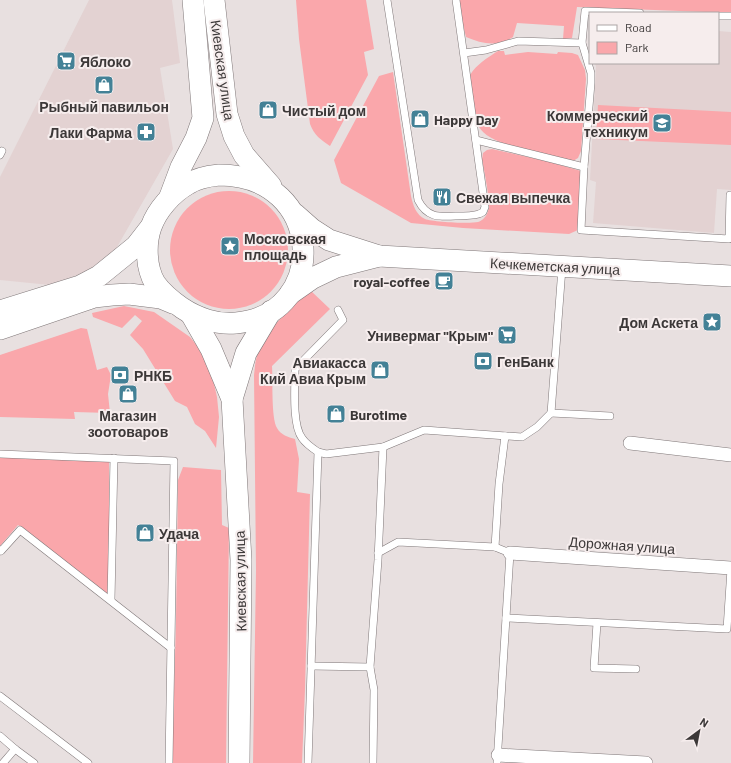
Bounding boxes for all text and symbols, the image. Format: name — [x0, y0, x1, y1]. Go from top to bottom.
legend — [589, 12, 719, 64]
street label: Киевская улица — [208, 19, 238, 121]
text: Road — [625, 20, 652, 34]
text: Park — [625, 40, 649, 54]
supermarket icon: Яблоко — [55, 50, 77, 72]
place label: Яблоко — [80, 53, 131, 70]
shop icon: Рыбный павильон — [93, 74, 115, 96]
place label: Рыбный павильон — [39, 98, 169, 115]
shop icon: Чистый дом — [257, 99, 279, 121]
place label: Чистый дом — [282, 102, 366, 119]
place label: Коммерческий техникум — [547, 107, 648, 140]
shop icon: Happy Day — [409, 108, 431, 130]
place label: Happy Day — [434, 111, 499, 128]
school or university icon: Коммерческий техникум — [651, 112, 673, 134]
pharmacy icon: Лаки Фарма — [135, 121, 157, 143]
place label: Лаки Фарма — [50, 124, 132, 141]
restaurant icon: Свежая выпечка — [431, 186, 453, 208]
place label: Свежая выпечка — [456, 189, 571, 206]
place label: Московская площадь — [244, 230, 326, 263]
place icon: Московская площадь — [219, 235, 241, 257]
street label: Кечкеметская улица — [490, 254, 621, 278]
cafe icon: royal-coffee — [433, 270, 455, 292]
place label: royal-coffee — [353, 273, 430, 290]
place icon: Дом Аскета — [701, 311, 723, 333]
place label: Дом Аскета — [619, 314, 698, 331]
supermarket icon: Универмаг "Крым" — [496, 324, 518, 346]
place label: Универмаг "Крым" — [367, 327, 493, 344]
bank icon: ГенБанк — [472, 350, 494, 372]
place label: ГенБанк — [497, 353, 555, 370]
place label: Авиакасса Кий Авиа Крым — [260, 354, 366, 387]
shop icon: Авиакасса Кий Авиа Крым — [369, 359, 391, 381]
bank icon: РНКБ — [109, 364, 131, 386]
place label: РНКБ — [134, 367, 172, 384]
shop icon: Магазин зоотоваров — [117, 383, 139, 405]
shop icon: Burotime — [325, 403, 347, 425]
place label: Burotime — [350, 406, 408, 423]
place label: Магазин зоотоваров — [88, 407, 169, 440]
shop icon: Удача — [134, 522, 156, 544]
place label: Удача — [159, 525, 199, 542]
street label: Киевская улица — [231, 530, 249, 632]
street label: Дорожная улица — [568, 533, 676, 557]
north arrow — [679, 711, 719, 751]
text: N — [698, 715, 711, 730]

